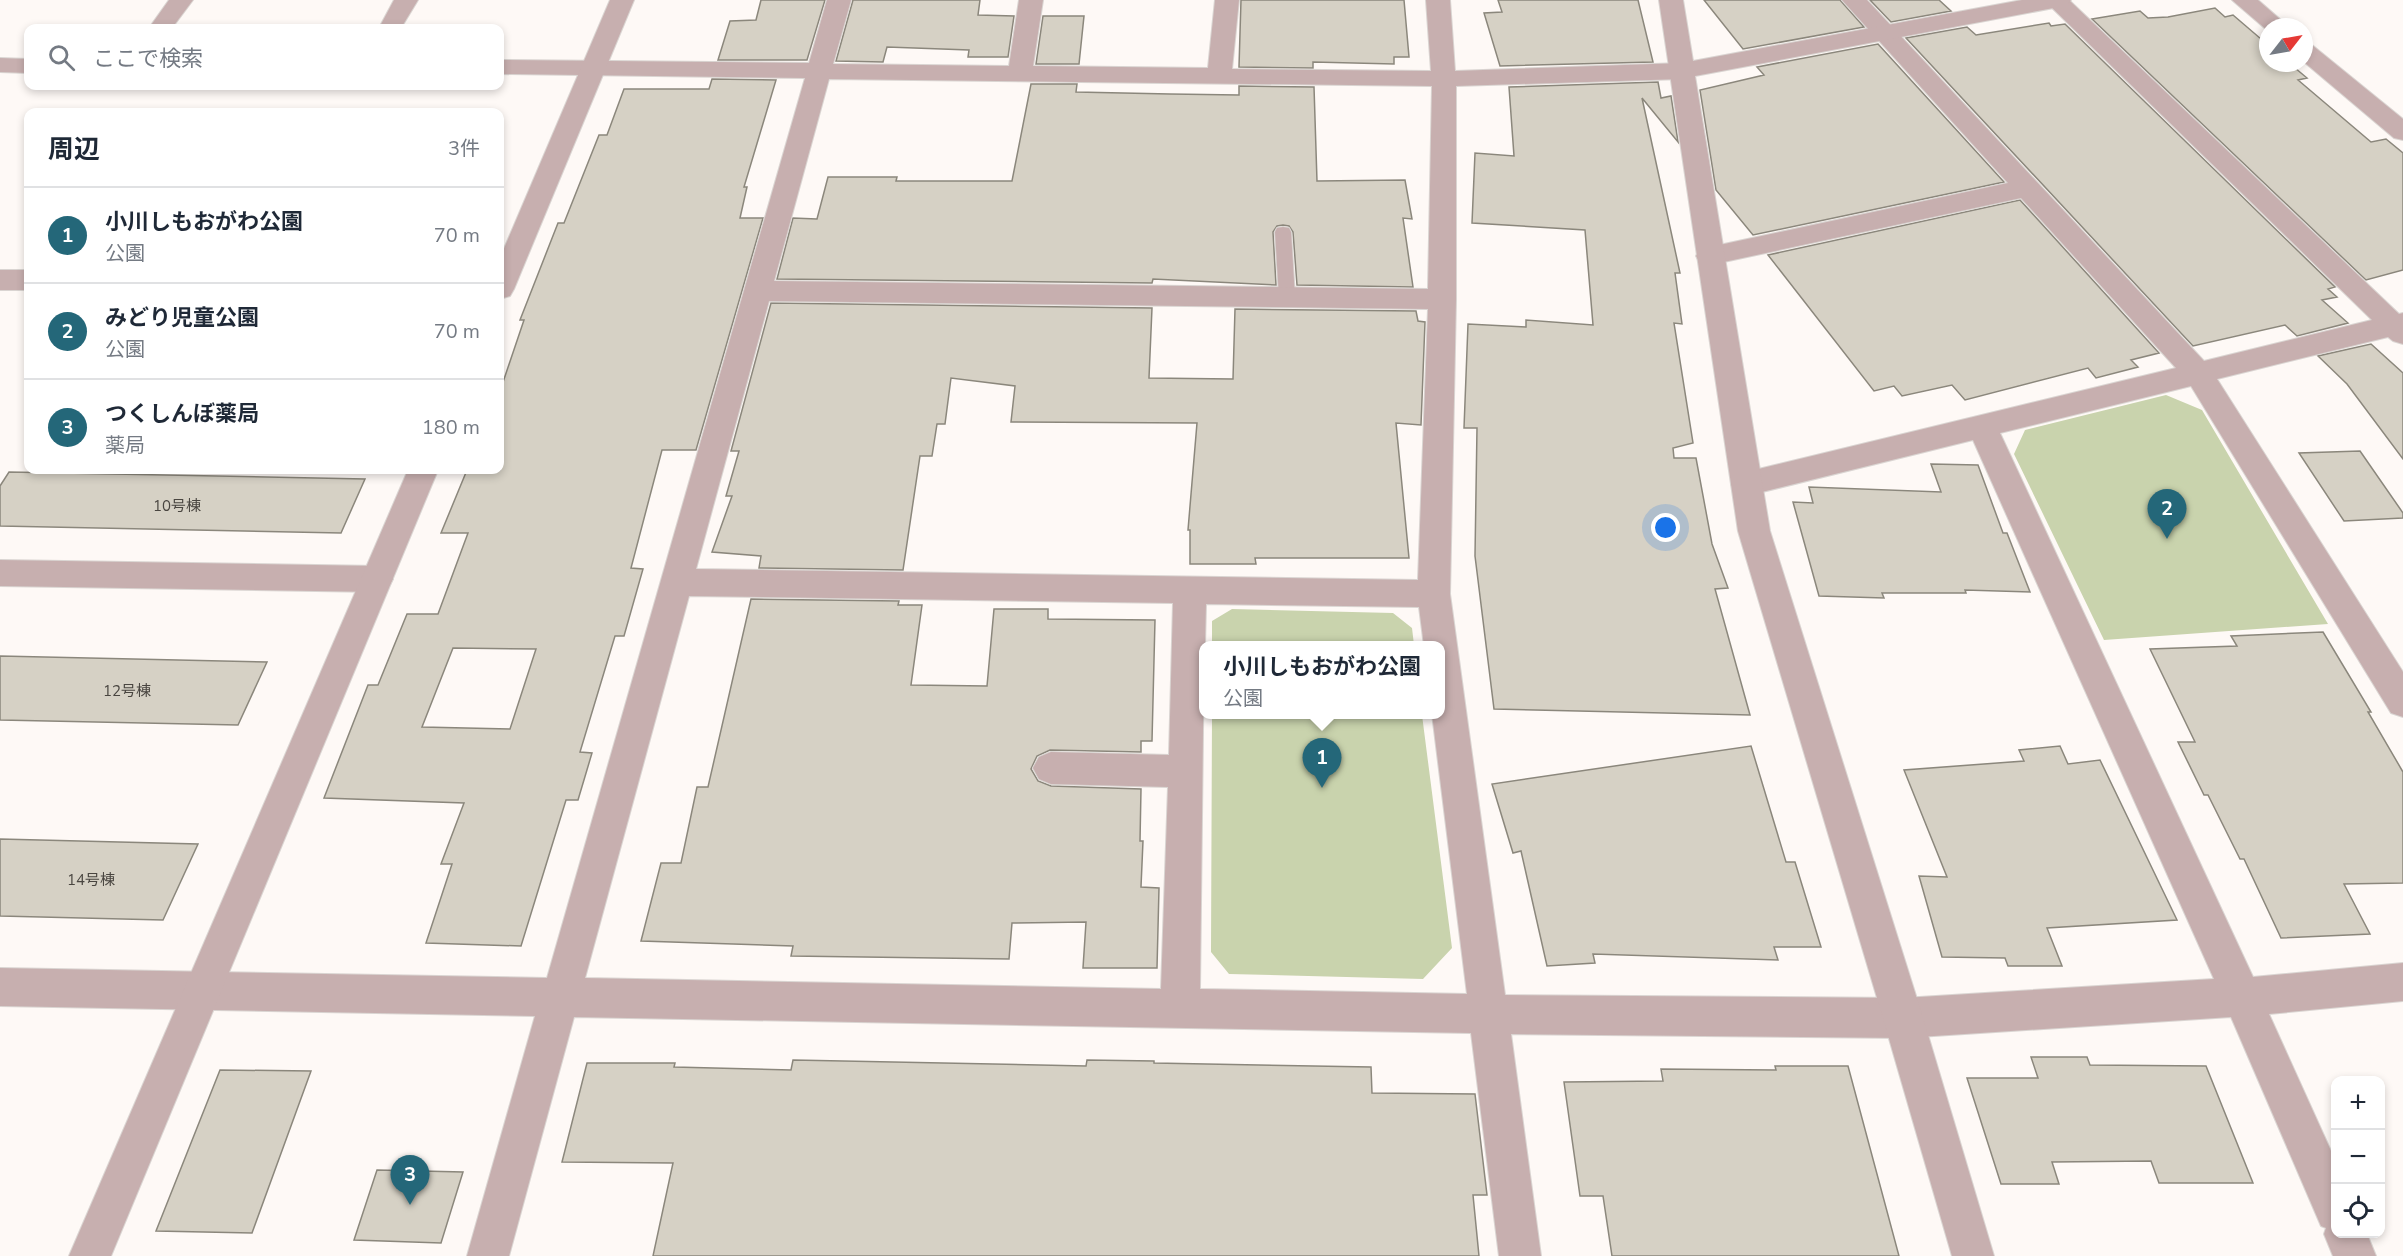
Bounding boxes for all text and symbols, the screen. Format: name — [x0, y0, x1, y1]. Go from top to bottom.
north arrow — [2259, 18, 2313, 72]
search box — [24, 24, 504, 90]
icon: search — [45, 41, 78, 74]
text: ここで検索 — [93, 44, 203, 74]
text: 周辺 — [48, 132, 100, 167]
text: 3件 — [448, 135, 480, 162]
text: 小川しもおがわ公園 — [105, 207, 303, 237]
text: 1 — [62, 222, 74, 249]
text: 70 m — [434, 222, 480, 249]
text: 公園 — [105, 240, 145, 267]
text: みどり児童公園 — [105, 303, 259, 333]
text: 2 — [62, 318, 74, 345]
text: 70 m — [434, 318, 480, 345]
text: 公園 — [105, 336, 145, 363]
text: つくしんぼ薬局 — [105, 399, 259, 429]
text: 3 — [62, 414, 74, 441]
text: 180 m — [422, 414, 480, 441]
text: 薬局 — [105, 432, 145, 459]
pin: 2 — [2148, 490, 2186, 539]
house number: 10号棟 — [153, 496, 201, 516]
your location — [1651, 513, 1680, 542]
popup — [1199, 641, 1445, 719]
text: 小川しもおがわ公園 — [1223, 652, 1421, 682]
house number: 12号棟 — [103, 681, 151, 701]
text: 公園 — [1223, 685, 1263, 712]
pin: 1 — [1302, 738, 1342, 788]
house number: 14号棟 — [67, 870, 115, 890]
map controls — [2331, 1076, 2385, 1238]
button: + — [2331, 1076, 2385, 1130]
button: − — [2331, 1130, 2385, 1184]
pin: 3 — [390, 1156, 430, 1205]
button: locate — [2331, 1184, 2385, 1238]

